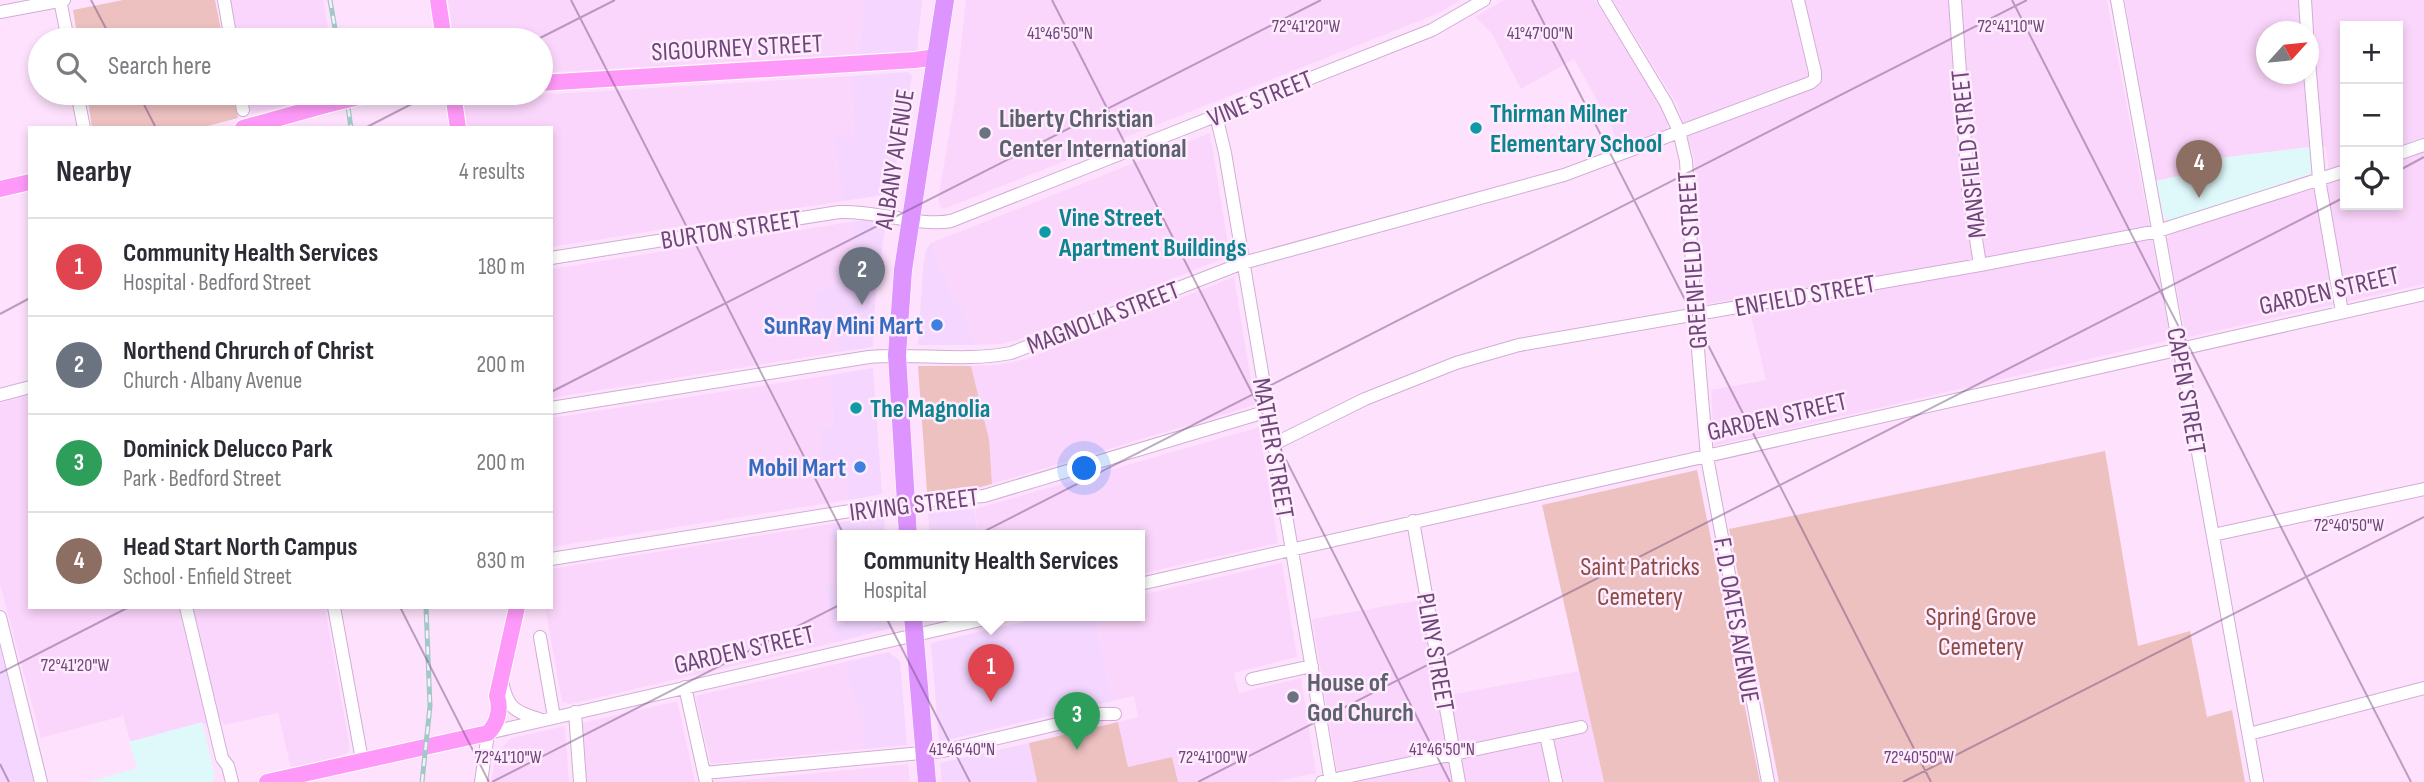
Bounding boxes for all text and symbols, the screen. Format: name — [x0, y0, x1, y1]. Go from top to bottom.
text: 72°41'20"W — [1272, 16, 1340, 37]
text: 72°41'10"W — [1977, 16, 2045, 37]
north arrow — [2256, 21, 2319, 84]
map controls — [2340, 21, 2403, 210]
button: + — [2340, 21, 2403, 84]
text: 41°46'50"N — [1027, 23, 1093, 44]
text: 41°47'00"N — [1507, 23, 1573, 44]
search box — [28, 28, 553, 105]
street label: SIGOURNEY STREET — [651, 29, 824, 68]
icon: search — [52, 48, 90, 86]
text: Search here — [108, 51, 211, 82]
street label: VINE STREET — [1203, 64, 1318, 134]
street label: MANSFIELD STREET — [1945, 68, 1994, 240]
button: − — [2340, 84, 2403, 147]
street label: ALBANY AVENUE — [869, 87, 922, 232]
place label: Thirman Milner Elementary School — [1490, 99, 1662, 160]
place label: Liberty Christian Center International — [999, 104, 1187, 165]
marker: Thirman Milner Elementary School — [1468, 120, 1484, 136]
marker: Liberty Christian Center International — [977, 125, 993, 141]
pin: 4 — [2176, 140, 2222, 198]
button: locate — [2340, 147, 2403, 210]
text: Nearby — [56, 154, 132, 190]
text: 4 results — [459, 158, 525, 186]
street label: GREENFIELD STREET — [1672, 170, 1715, 350]
place label: Vine Street Apartment Buildings — [1058, 203, 1247, 264]
street label: BURTON STREET — [659, 204, 804, 257]
marker: Vine Street Apartment Buildings — [1037, 224, 1053, 240]
text: Community Health Services — [123, 238, 378, 269]
pin: 2 — [839, 247, 885, 305]
text: 1 — [74, 253, 84, 281]
text: 180 m — [478, 253, 525, 281]
street label: GARDEN STREET — [2256, 260, 2402, 323]
text: Hospital · Bedford Street — [123, 269, 311, 297]
street label: ENFIELD STREET — [1733, 269, 1878, 324]
street label: MAGNOLIA STREET — [1023, 275, 1184, 362]
place label: SunRay Mini Mart — [764, 311, 923, 342]
marker: SunRay Mini Mart — [929, 317, 945, 333]
street label: CAPEN STREET — [2159, 325, 2212, 457]
text: Northend Chrurch of Christ — [123, 336, 374, 367]
text: 2 — [74, 351, 84, 379]
text: 200 m — [477, 351, 525, 379]
text: Church · Albany Avenue — [123, 367, 302, 395]
street label: MATHER STREET — [1245, 376, 1300, 521]
street label: GARDEN STREET — [1704, 386, 1850, 449]
place label: The Magnolia — [870, 394, 990, 425]
marker: The Magnolia — [848, 400, 864, 416]
text: Dominick Delucco Park — [123, 434, 333, 465]
text: 3 — [74, 449, 84, 477]
text: 200 m — [477, 449, 525, 477]
your location — [1067, 451, 1101, 485]
place label: Mobil Mart — [748, 453, 846, 484]
marker: Mobil Mart — [852, 459, 868, 475]
text: Park · Bedford Street — [123, 465, 281, 493]
street label: IRVING STREET — [848, 482, 981, 529]
text: 72°40'50"W — [2314, 515, 2384, 536]
popup — [837, 530, 1145, 621]
text: Head Start North Campus — [123, 532, 357, 563]
street label: F. D. OATES AVENUE — [1706, 535, 1765, 705]
text: Community Health Services — [863, 546, 1119, 577]
text: 4 — [74, 547, 84, 575]
text: 830 m — [477, 547, 525, 575]
park label: Saint Patricks Cemetery — [1580, 552, 1700, 613]
text: School · Enfield Street — [123, 563, 292, 591]
text: Hospital — [863, 577, 927, 605]
street label: PLINY STREET — [1409, 591, 1460, 714]
park label: Spring Grove Cemetery — [1926, 602, 2036, 663]
street label: GARDEN STREET — [671, 619, 817, 682]
pin: 1 — [968, 644, 1014, 702]
text: 72°41'20"W — [41, 655, 109, 676]
place label: House of God Church — [1307, 668, 1414, 729]
marker: House of God Church — [1285, 689, 1301, 705]
pin: 3 — [1054, 692, 1100, 750]
text: 41°46'40"N — [929, 739, 995, 760]
text: 41°46'50"N — [1409, 739, 1475, 760]
text: 72°41'10"W — [474, 747, 542, 768]
text: 72°41'00"W — [1179, 747, 1248, 768]
text: 72°40'50"W — [1884, 747, 1954, 768]

